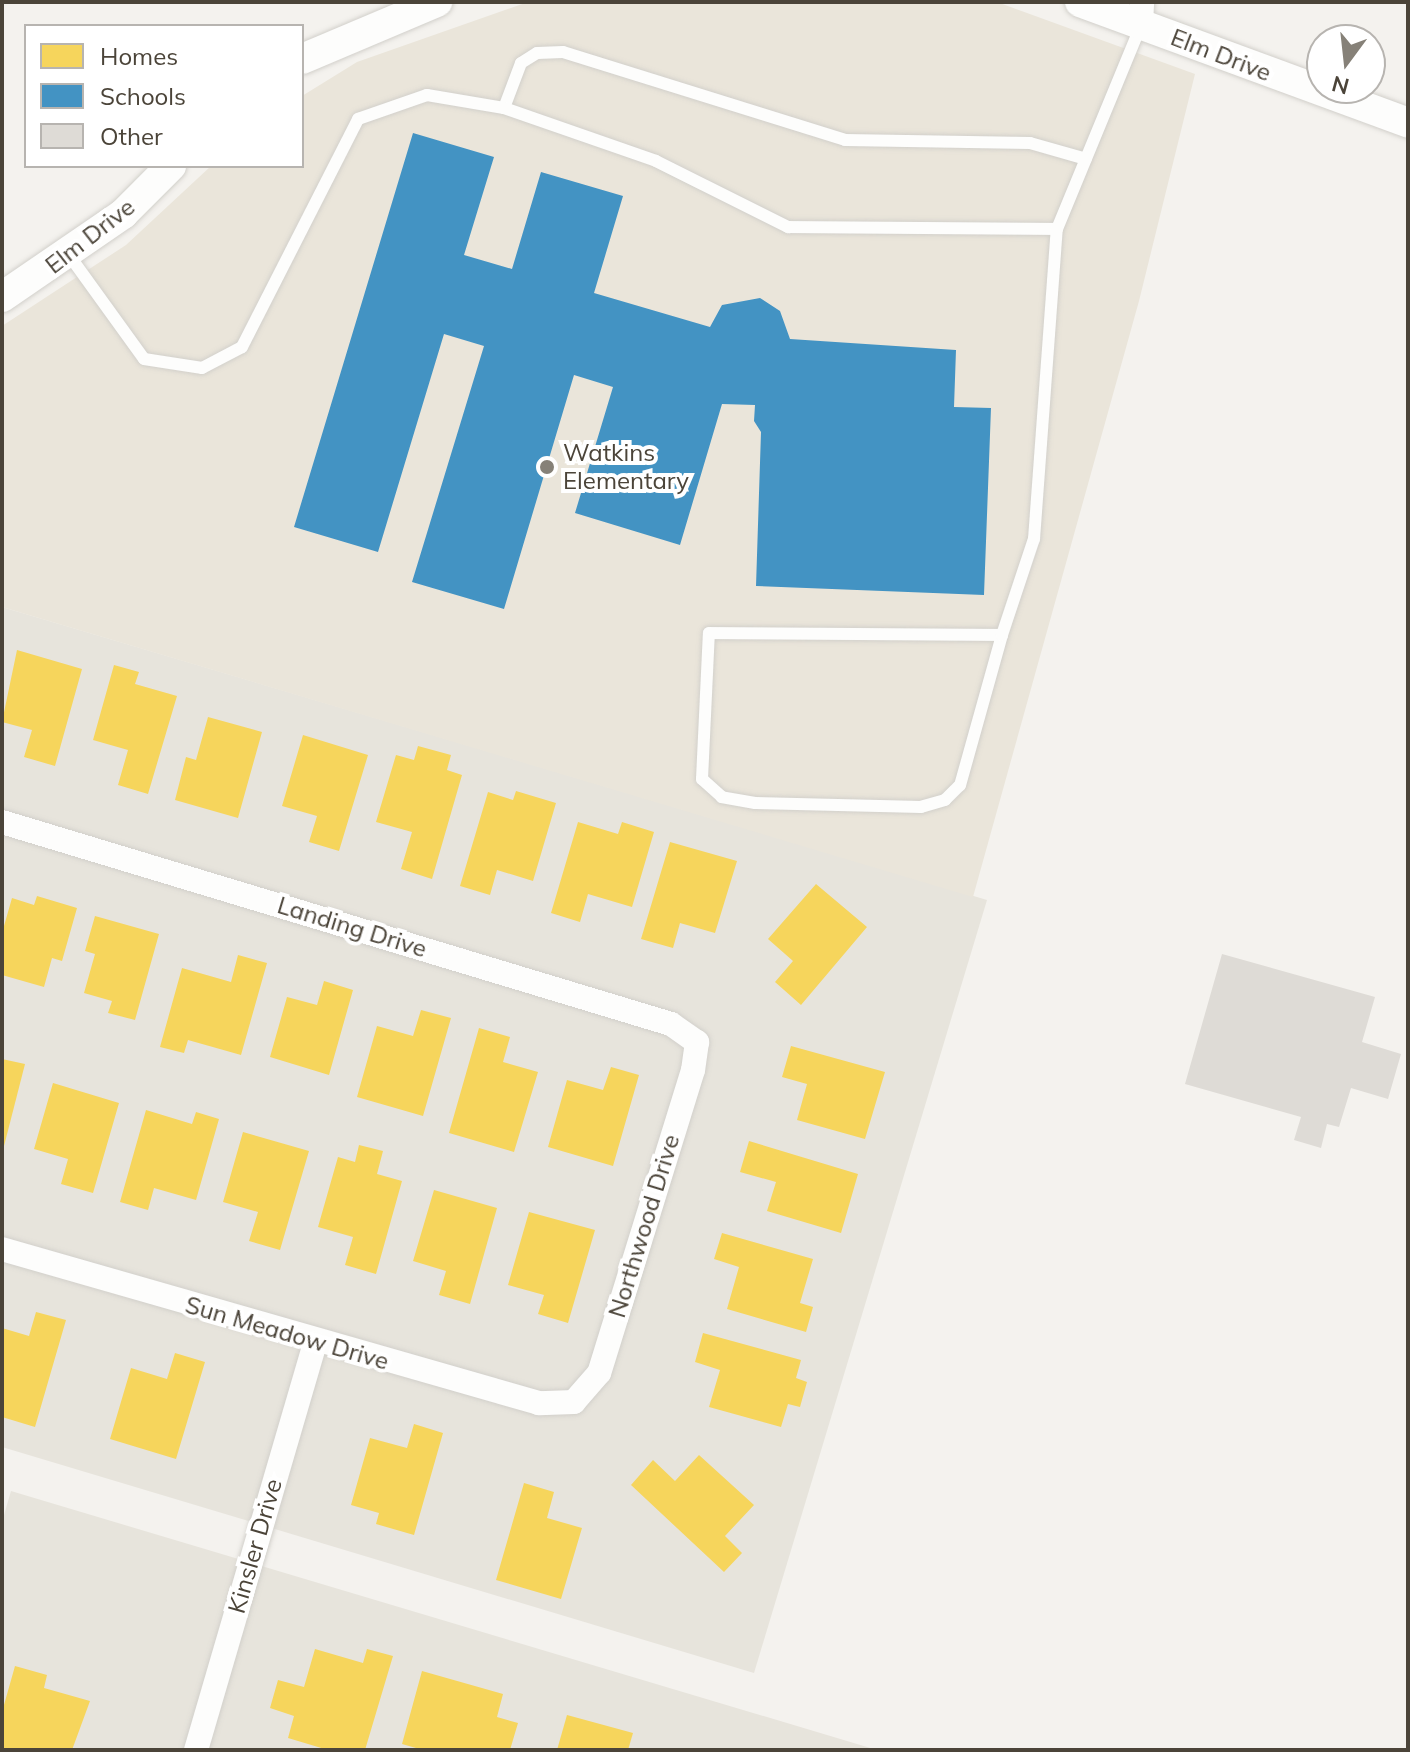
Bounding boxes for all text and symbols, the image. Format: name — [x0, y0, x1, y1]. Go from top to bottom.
street label: Elm Drive — [1167, 23, 1275, 87]
legend — [24, 24, 304, 168]
north arrow — [1306, 24, 1386, 104]
text: Homes — [100, 41, 178, 71]
text: N — [1329, 70, 1352, 101]
text: Schools — [100, 81, 186, 111]
text: Other — [100, 121, 163, 151]
street label: Elm Drive — [40, 192, 140, 280]
place label: Watkins Elementary — [563, 439, 689, 495]
marker: Watkins Elementary — [538, 458, 556, 476]
street label: Landing Drive — [274, 891, 430, 963]
street label: Northwood Drive — [602, 1131, 686, 1321]
street label: Sun Meadow Drive — [182, 1290, 392, 1376]
street label: Kinsler Drive — [222, 1475, 288, 1617]

